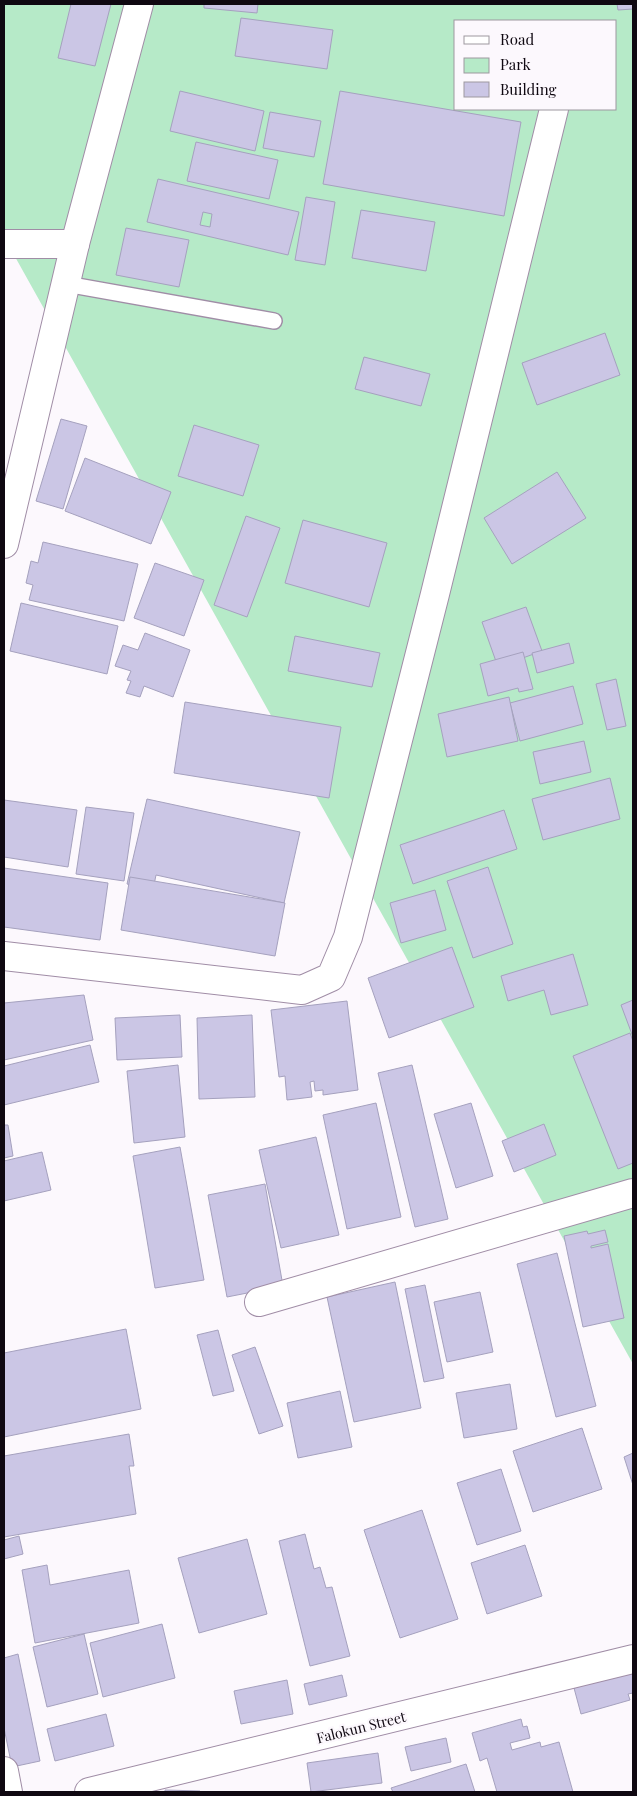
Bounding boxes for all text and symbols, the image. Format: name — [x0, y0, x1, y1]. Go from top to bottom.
legend — [454, 20, 617, 110]
text: Road — [500, 29, 534, 49]
text: Park — [500, 54, 532, 74]
text: Building — [500, 79, 557, 99]
street label: Falokun Street — [314, 1706, 409, 1747]

